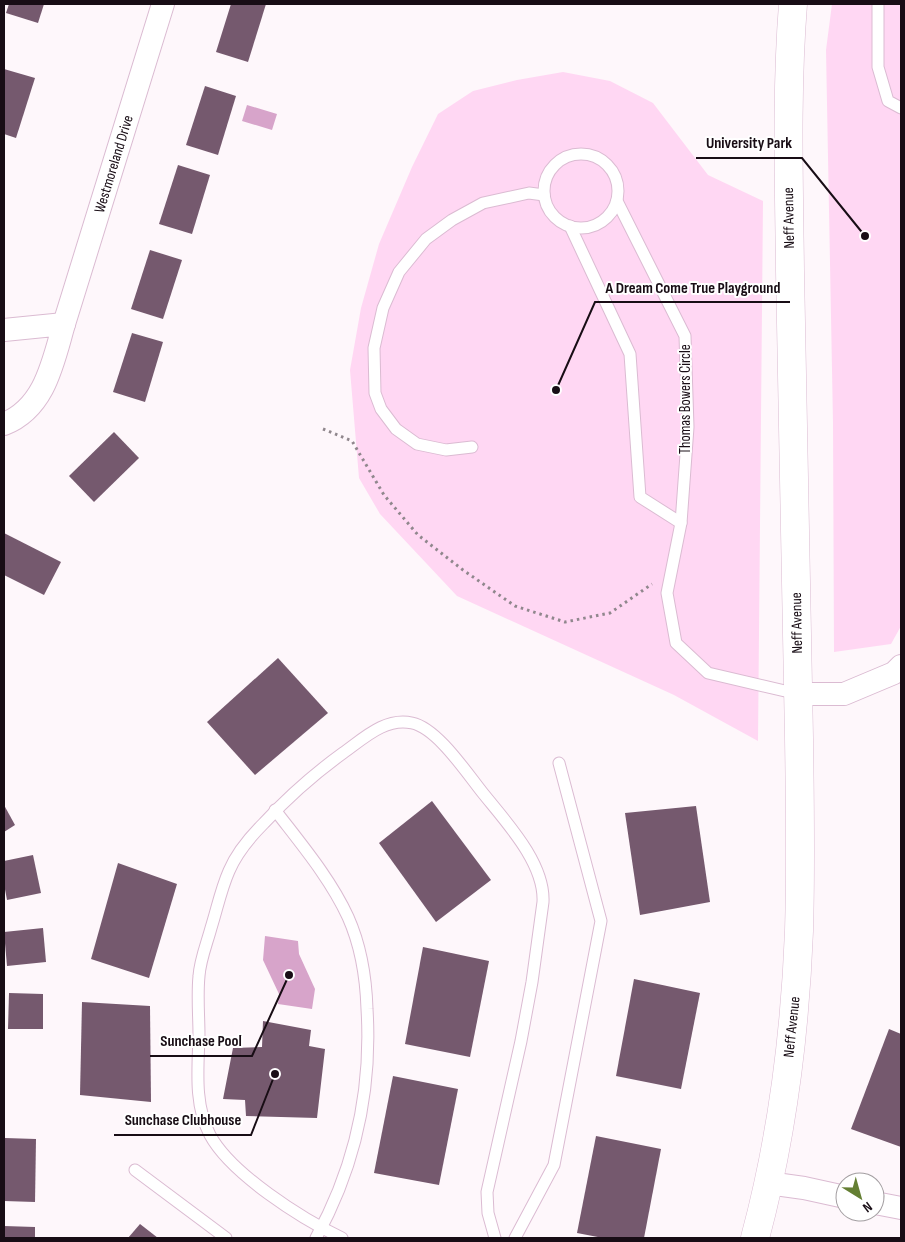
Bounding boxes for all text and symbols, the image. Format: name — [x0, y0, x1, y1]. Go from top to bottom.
street label: Westmoreland Drive — [90, 113, 138, 215]
callout: University Park — [696, 127, 802, 158]
text: University Park — [706, 134, 792, 153]
street label: Neff Avenue — [779, 187, 799, 249]
callout: A Dream Come True Playground — [595, 271, 790, 302]
text: A Dream Come True Playground — [605, 279, 780, 298]
street label: Thomas Bowers Circle — [676, 344, 695, 454]
street label: Neff Avenue — [787, 592, 807, 654]
street label: Neff Avenue — [779, 995, 805, 1059]
callout: Sunchase Pool — [150, 1025, 252, 1056]
text: Sunchase Pool — [160, 1032, 242, 1051]
callout: Sunchase Clubhouse — [114, 1104, 251, 1135]
text: Sunchase Clubhouse — [125, 1111, 241, 1130]
north arrow — [835, 1172, 885, 1222]
text: N — [859, 1198, 876, 1216]

